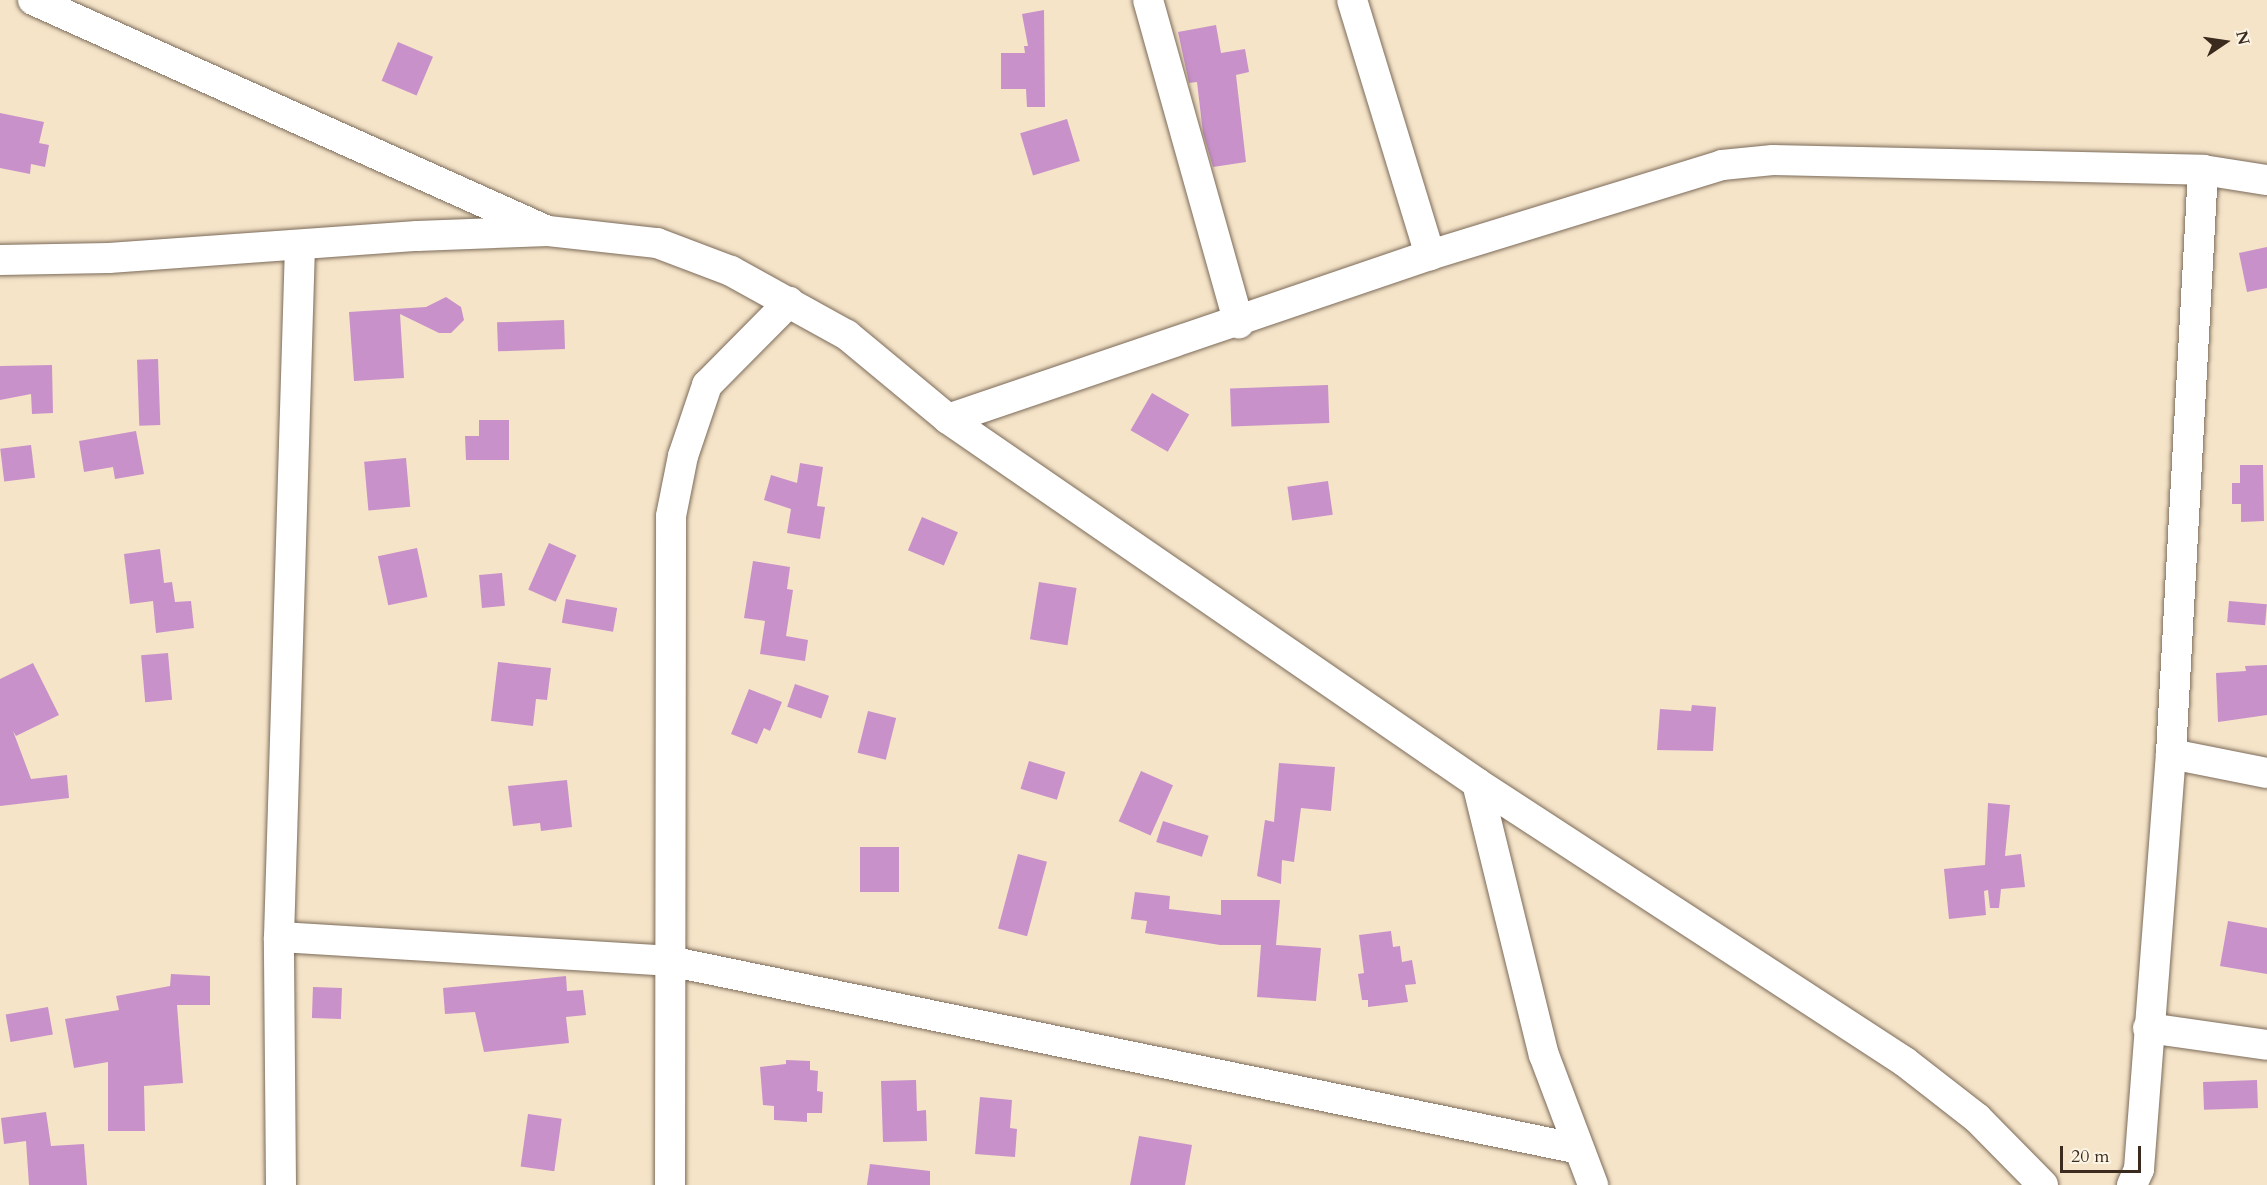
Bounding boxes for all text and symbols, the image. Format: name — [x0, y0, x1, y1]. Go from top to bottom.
north arrow — [2195, 12, 2255, 72]
text: N — [2230, 29, 2255, 47]
scale bar — [2063, 1134, 2144, 1172]
text: 20 m — [2071, 1144, 2110, 1169]

